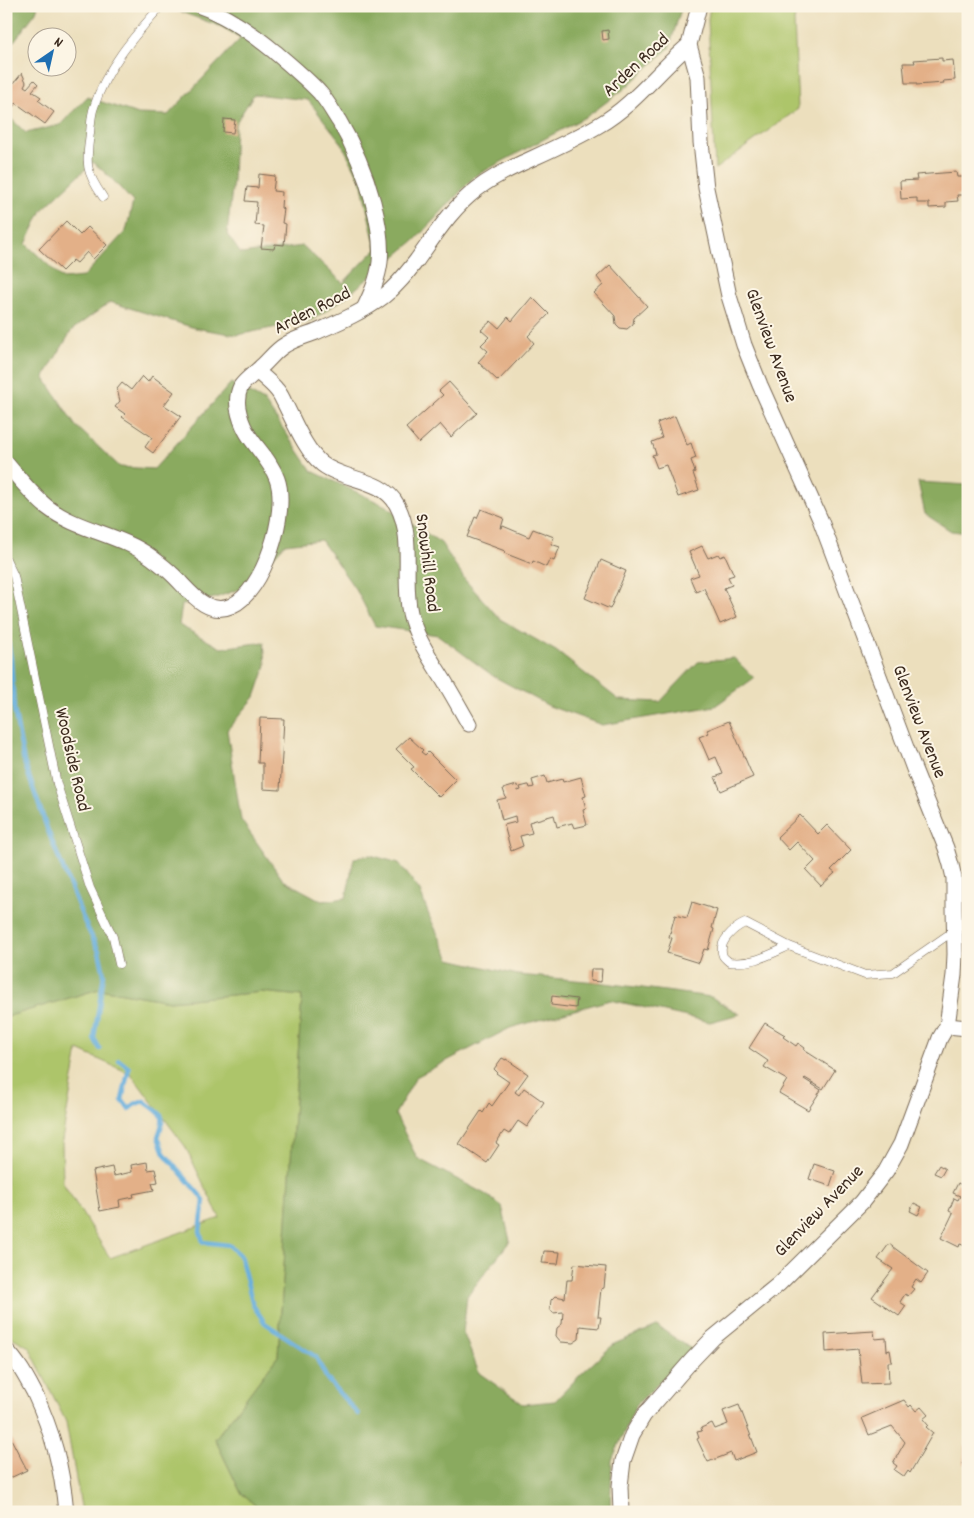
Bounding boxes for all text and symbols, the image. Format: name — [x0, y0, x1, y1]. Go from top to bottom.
north arrow — [28, 28, 78, 78]
street label: Arden Road — [597, 28, 677, 104]
text: N — [50, 33, 67, 53]
street label: Arden Road — [270, 281, 356, 343]
street label: Glenview Avenue — [737, 285, 803, 407]
street label: Snowhill Road — [407, 512, 445, 614]
street label: Glenview Avenue — [884, 661, 952, 783]
street label: Woodside Road — [46, 706, 96, 814]
street label: Glenview Avenue — [769, 1160, 871, 1264]

